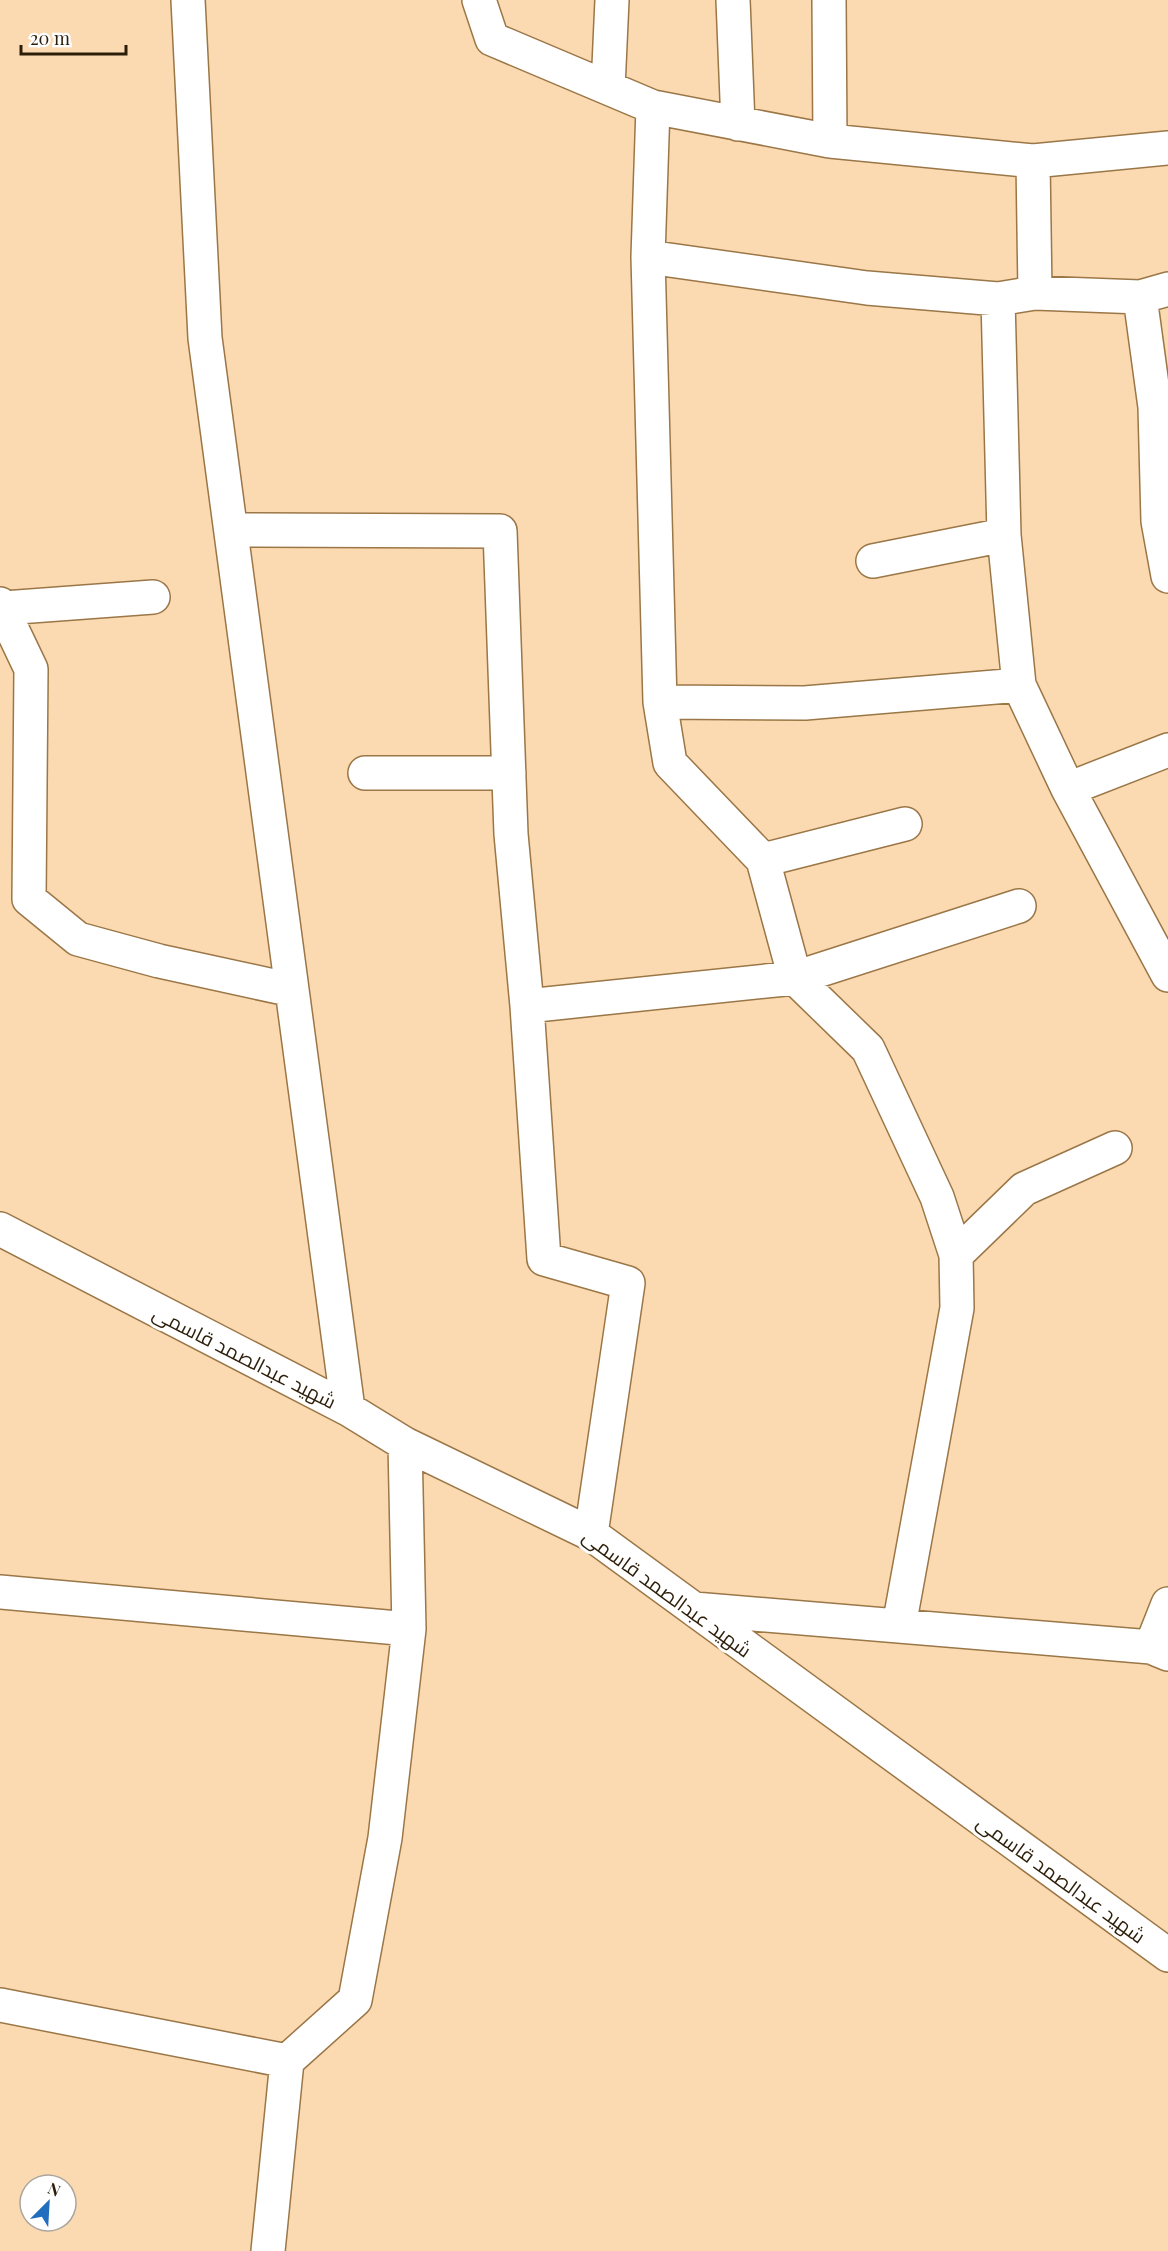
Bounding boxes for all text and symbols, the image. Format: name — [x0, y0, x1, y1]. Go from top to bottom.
scale bar — [21, 18, 126, 56]
text: 20 m — [30, 26, 70, 50]
street label: شهید عبدالصمد قاسمی — [148, 1298, 341, 1415]
street label: شهید عبدالصمد قاسمی — [578, 1522, 758, 1663]
street label: شهید عبدالصمد قاسمی — [972, 1808, 1152, 1949]
north arrow — [18, 2173, 78, 2233]
text: N — [45, 2177, 64, 2201]

